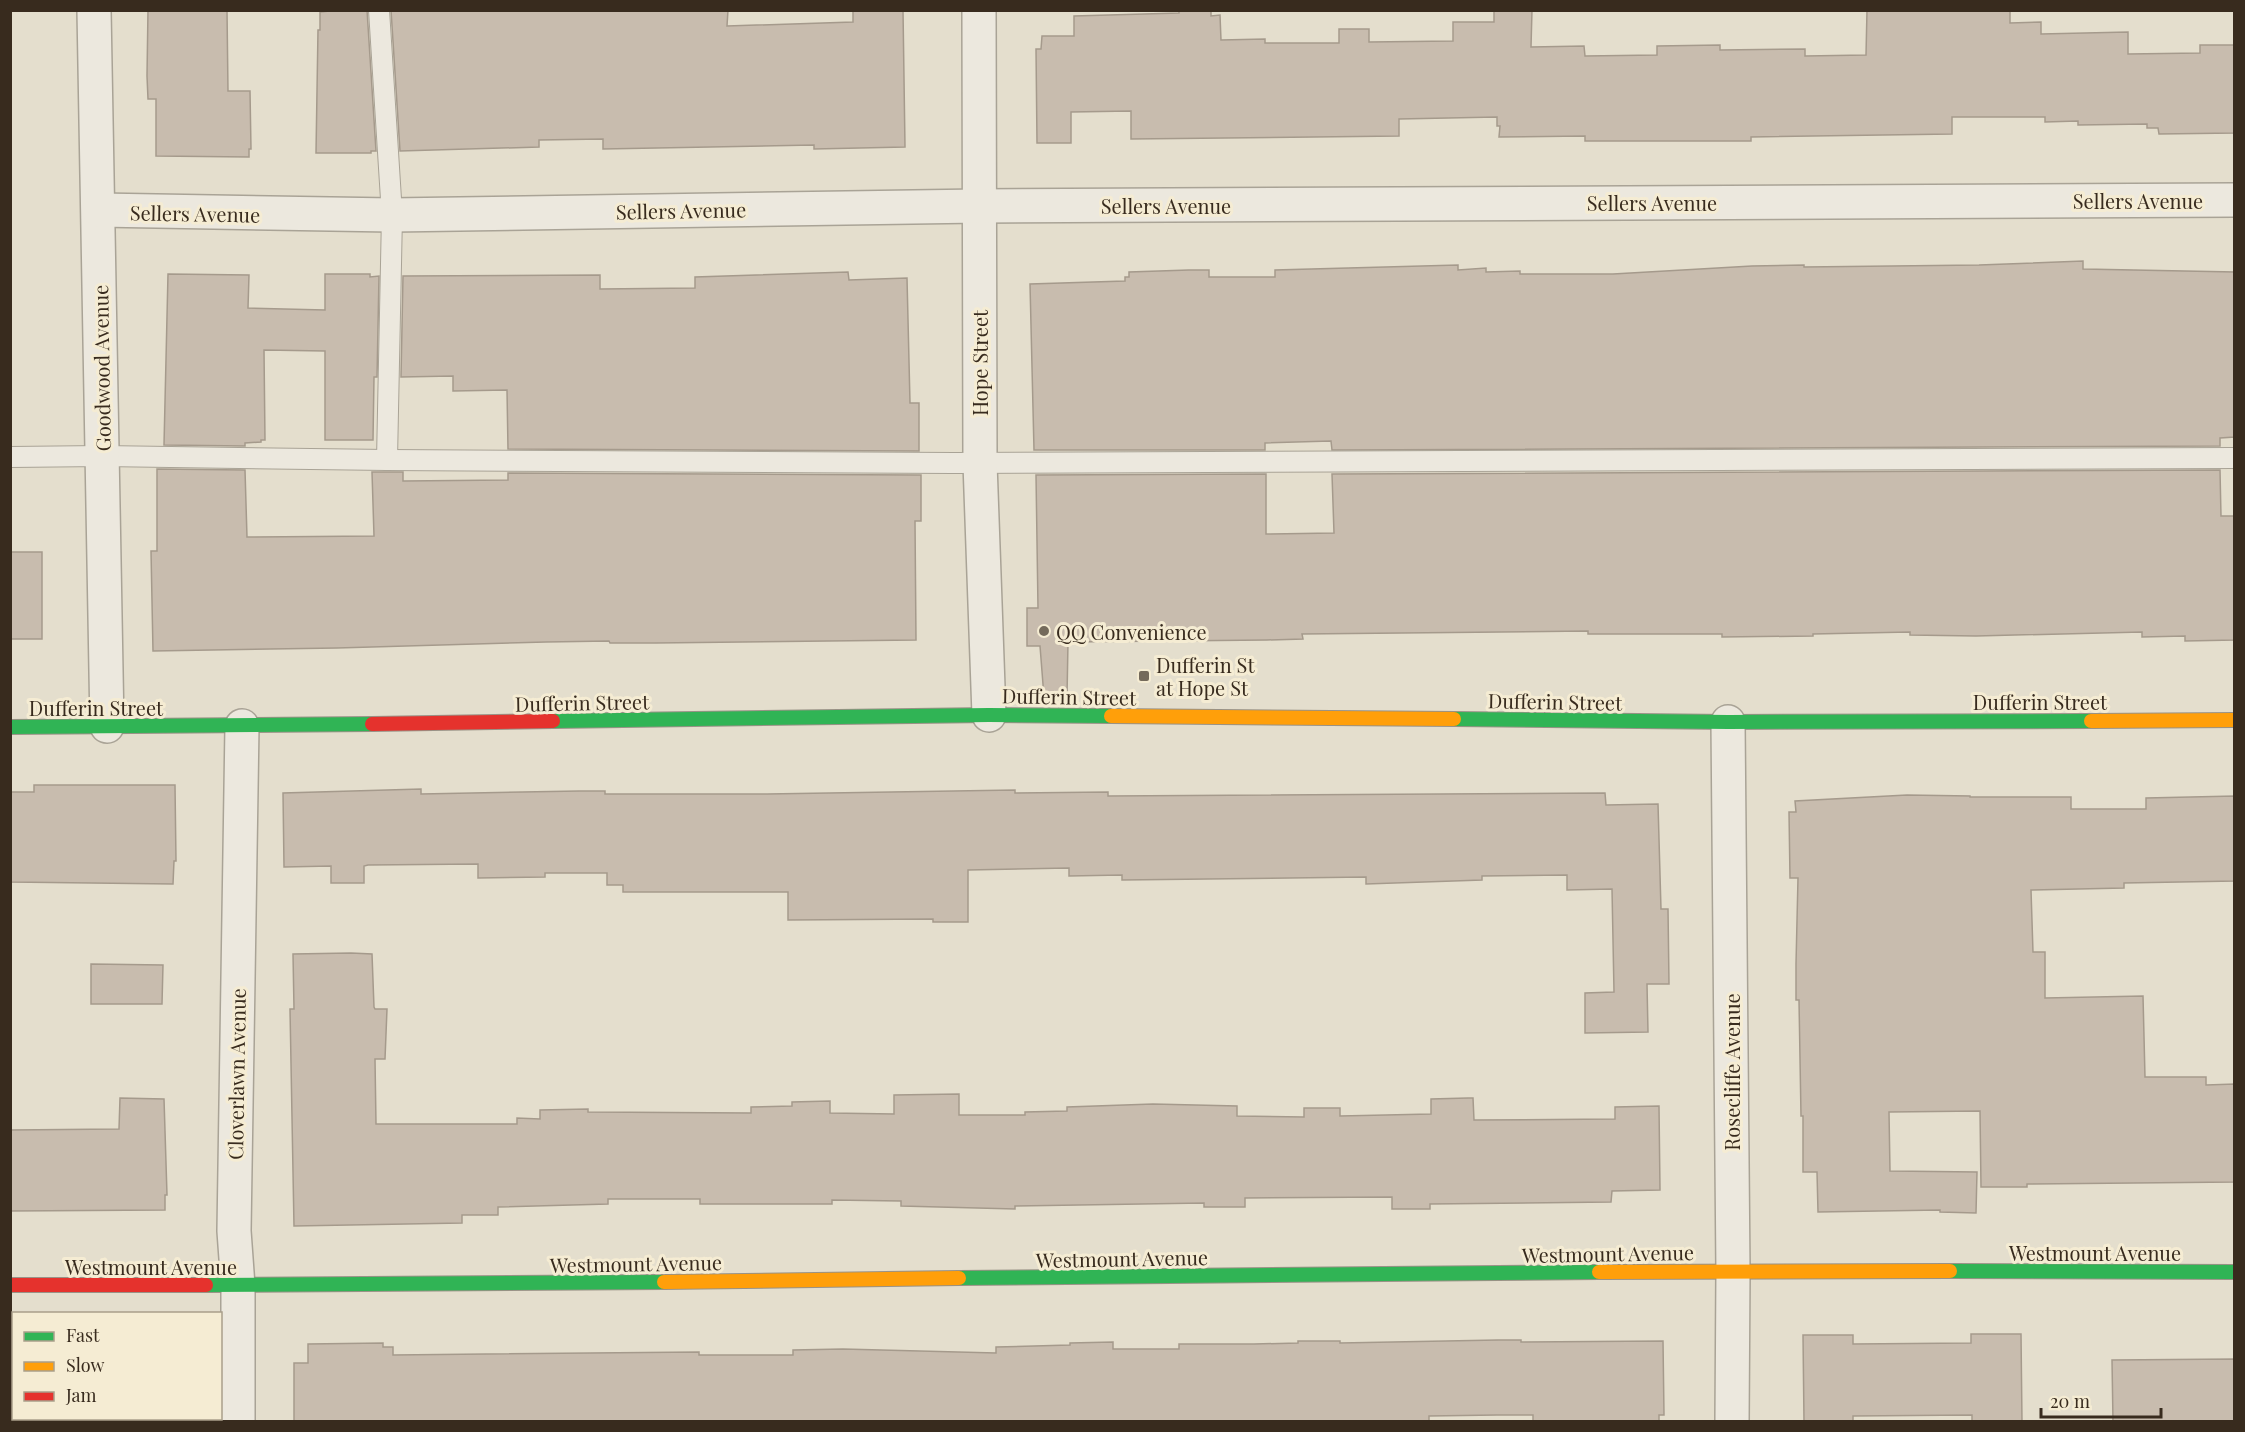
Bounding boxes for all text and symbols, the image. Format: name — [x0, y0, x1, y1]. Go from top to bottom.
street label: Sellers Avenue — [2073, 187, 2203, 214]
street label: Sellers Avenue — [1587, 189, 1717, 216]
street label: Sellers Avenue — [1101, 192, 1231, 219]
street label: Sellers Avenue — [616, 195, 746, 225]
street label: Sellers Avenue — [130, 198, 260, 228]
street label: Goodwood Avenue — [86, 284, 116, 452]
street label: Hope Street — [966, 309, 993, 416]
place label: QQ Convenience — [1056, 618, 1207, 645]
marker: QQ Convenience — [1037, 624, 1051, 638]
place label: Dufferin St at Hope St — [1156, 651, 1255, 701]
marker: Dufferin St at Hope St — [1137, 669, 1151, 683]
street label: Dufferin Street — [1002, 681, 1137, 711]
street label: Dufferin Street — [1488, 686, 1623, 716]
street label: Dufferin Street — [515, 687, 650, 717]
street label: Dufferin Street — [1973, 688, 2108, 715]
street label: Dufferin Street — [29, 694, 164, 721]
street label: Cloverlawn Avenue — [221, 988, 251, 1160]
street label: Rosecliffe Avenue — [1718, 993, 1745, 1151]
street label: Westmount Avenue — [1521, 1238, 1694, 1268]
street label: Westmount Avenue — [2008, 1239, 2181, 1266]
street label: Westmount Avenue — [1035, 1243, 1208, 1273]
street label: Westmount Avenue — [549, 1248, 722, 1278]
street label: Westmount Avenue — [64, 1253, 237, 1280]
legend — [12, 1312, 222, 1420]
text: Fast — [66, 1323, 100, 1347]
text: Slow — [66, 1353, 104, 1377]
scale bar — [2041, 1381, 2161, 1419]
text: Jam — [65, 1383, 96, 1407]
text: 20 m — [2050, 1389, 2090, 1413]

